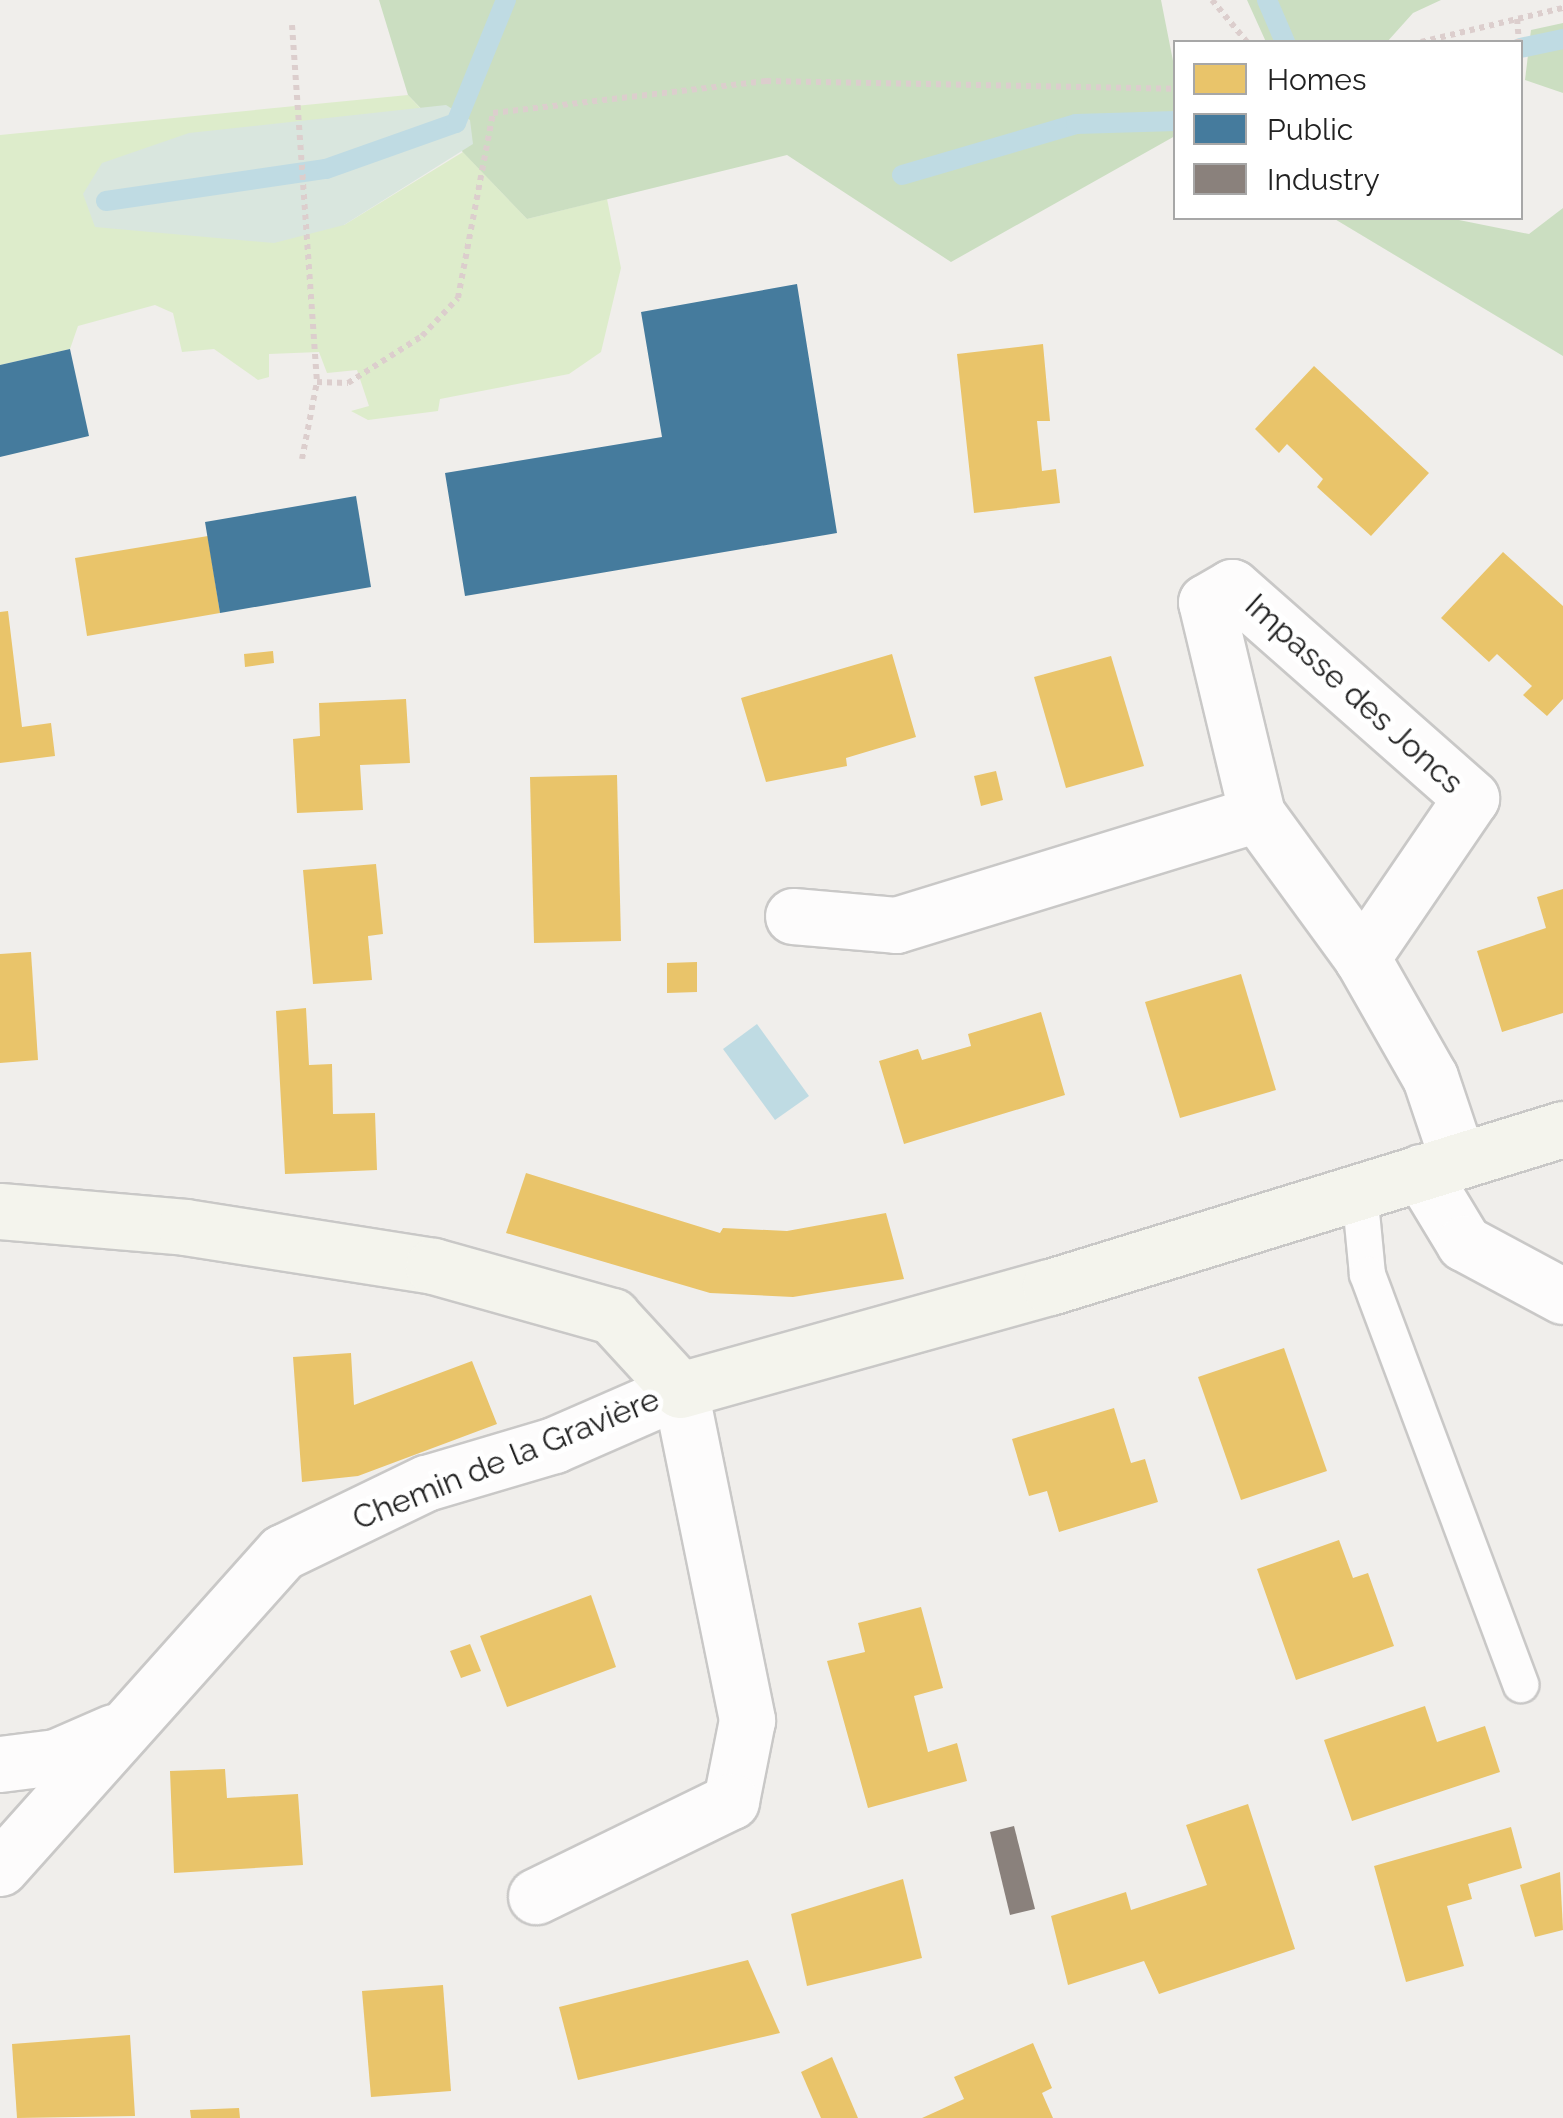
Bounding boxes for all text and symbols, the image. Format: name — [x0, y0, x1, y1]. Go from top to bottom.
legend — [1173, 40, 1523, 220]
text: Homes — [1267, 62, 1366, 97]
text: Public — [1267, 112, 1353, 147]
text: Industry — [1267, 162, 1380, 197]
street label: Impasse des Joncs — [1237, 586, 1471, 802]
street label: Chemin de la Gravière — [347, 1380, 665, 1538]

